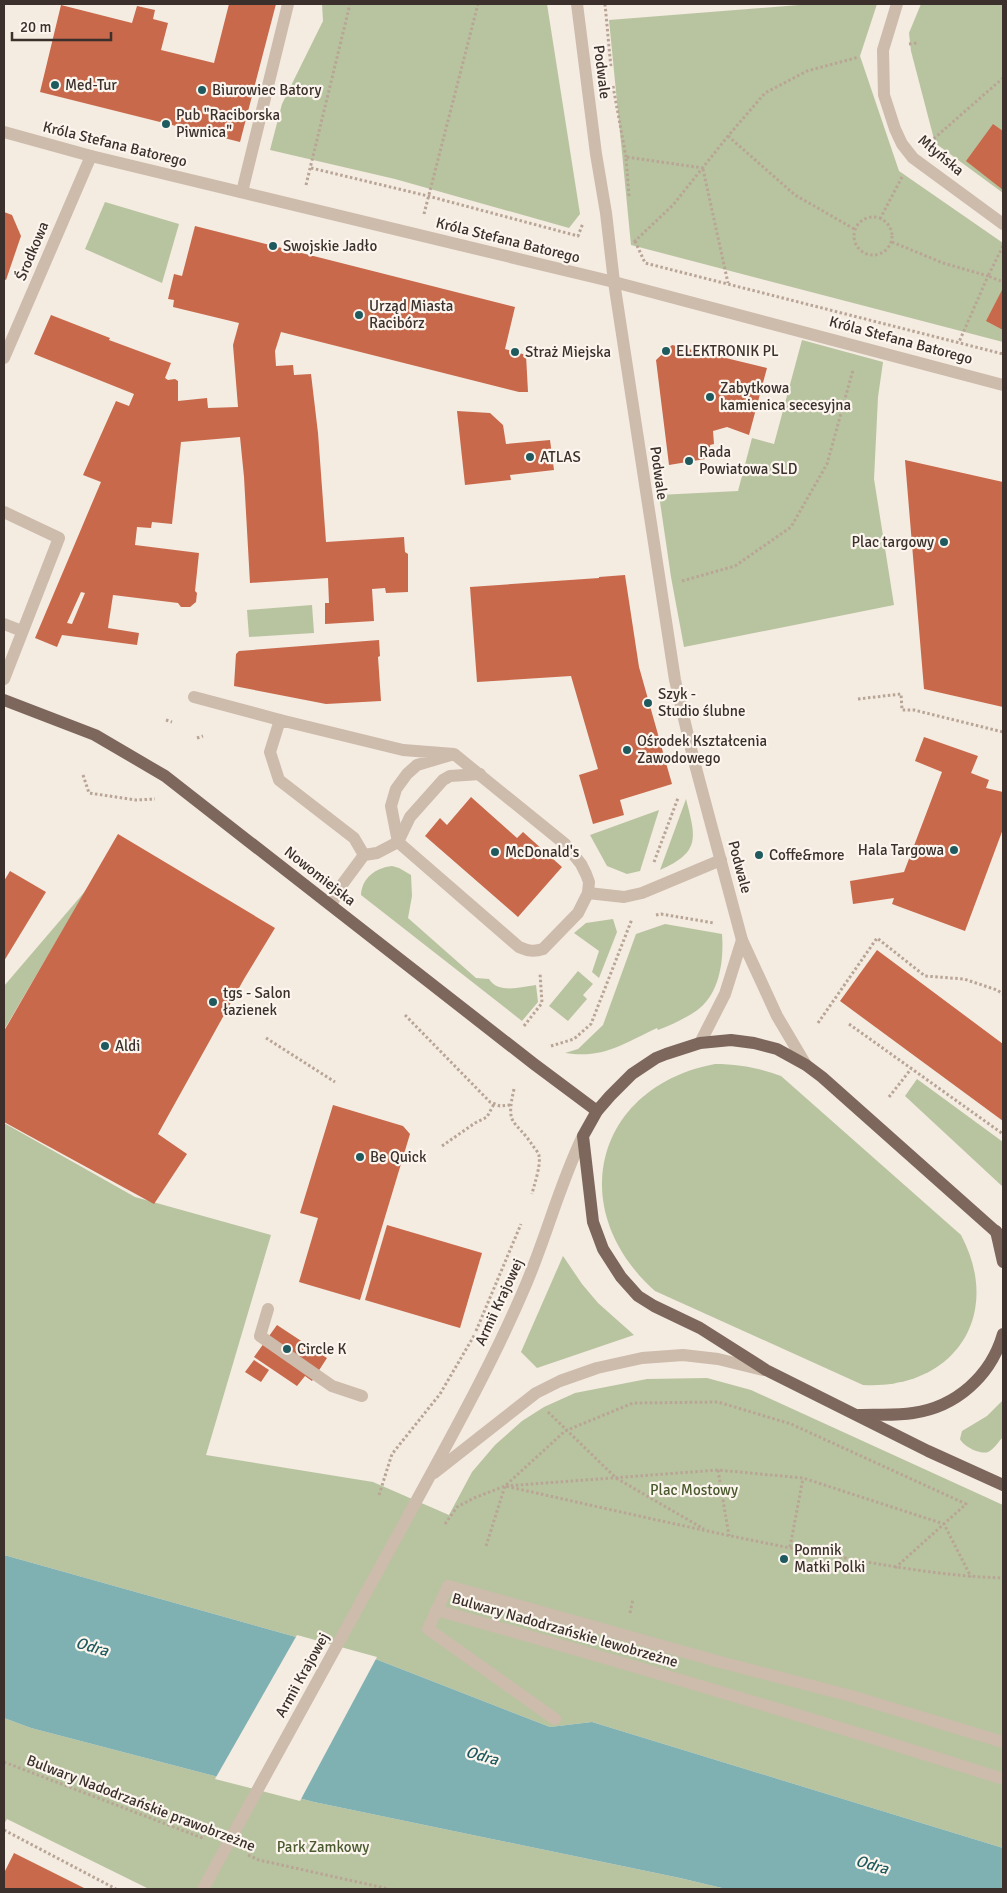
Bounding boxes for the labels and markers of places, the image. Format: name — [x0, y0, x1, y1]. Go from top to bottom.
place label: Med-Tur — [65, 76, 117, 94]
marker: Med-Tur — [49, 79, 61, 91]
place label: Biurowiec Batory — [212, 81, 322, 99]
marker: Biurowiec Batory — [196, 84, 208, 96]
place label: Pub "Raciborska Piwnica" — [176, 106, 280, 141]
marker: Pub "Raciborska Piwnica" — [160, 118, 172, 130]
place label: Swojskie Jadło — [283, 237, 377, 255]
marker: Swojskie Jadło — [267, 240, 279, 252]
place label: Urząd Miasta Racibórz — [369, 297, 453, 332]
marker: Urząd Miasta Racibórz — [353, 309, 365, 321]
place label: ELEKTRONIK PL — [676, 342, 779, 360]
place label: Straż Miejska — [525, 343, 611, 361]
marker: ELEKTRONIK PL — [660, 345, 672, 357]
marker: Straż Miejska — [509, 346, 521, 358]
place label: Zabytkowa kamienica secesyjna — [720, 379, 851, 414]
marker: Zabytkowa kamienica secesyjna — [704, 391, 716, 403]
place label: Rada Powiatowa SLD — [699, 443, 797, 478]
place label: ATLAS — [540, 448, 581, 466]
marker: ATLAS — [524, 451, 536, 463]
marker: Rada Powiatowa SLD — [683, 455, 695, 467]
place label: Plac targowy — [851, 533, 934, 551]
marker: Plac targowy — [938, 536, 950, 548]
place label: Szyk - Studio ślubne — [658, 685, 745, 720]
marker: Szyk - Studio ślubne — [642, 697, 654, 709]
place label: Ośrodek Kształcenia Zawodowego — [637, 732, 767, 767]
marker: Ośrodek Kształcenia Zawodowego — [621, 744, 633, 756]
place label: Hala Targowa — [858, 841, 944, 859]
place label: McDonald's — [505, 843, 580, 861]
marker: Hala Targowa — [948, 844, 960, 856]
marker: McDonald's — [489, 846, 501, 858]
place label: Coffe&more — [769, 846, 844, 864]
marker: Coffe&more — [753, 849, 765, 861]
place label: tgs - Salon łazienek — [223, 984, 291, 1019]
marker: tgs - Salon łazienek — [207, 996, 219, 1008]
place label: Aldi — [115, 1037, 140, 1055]
marker: Aldi — [99, 1040, 111, 1052]
place label: Be Quick — [370, 1148, 427, 1166]
marker: Be Quick — [354, 1151, 366, 1163]
place label: Circle K — [297, 1340, 346, 1358]
marker: Circle K — [281, 1343, 293, 1355]
place label: Pomnik Matki Polki — [794, 1541, 865, 1576]
marker: Pomnik Matki Polki — [778, 1553, 790, 1565]

